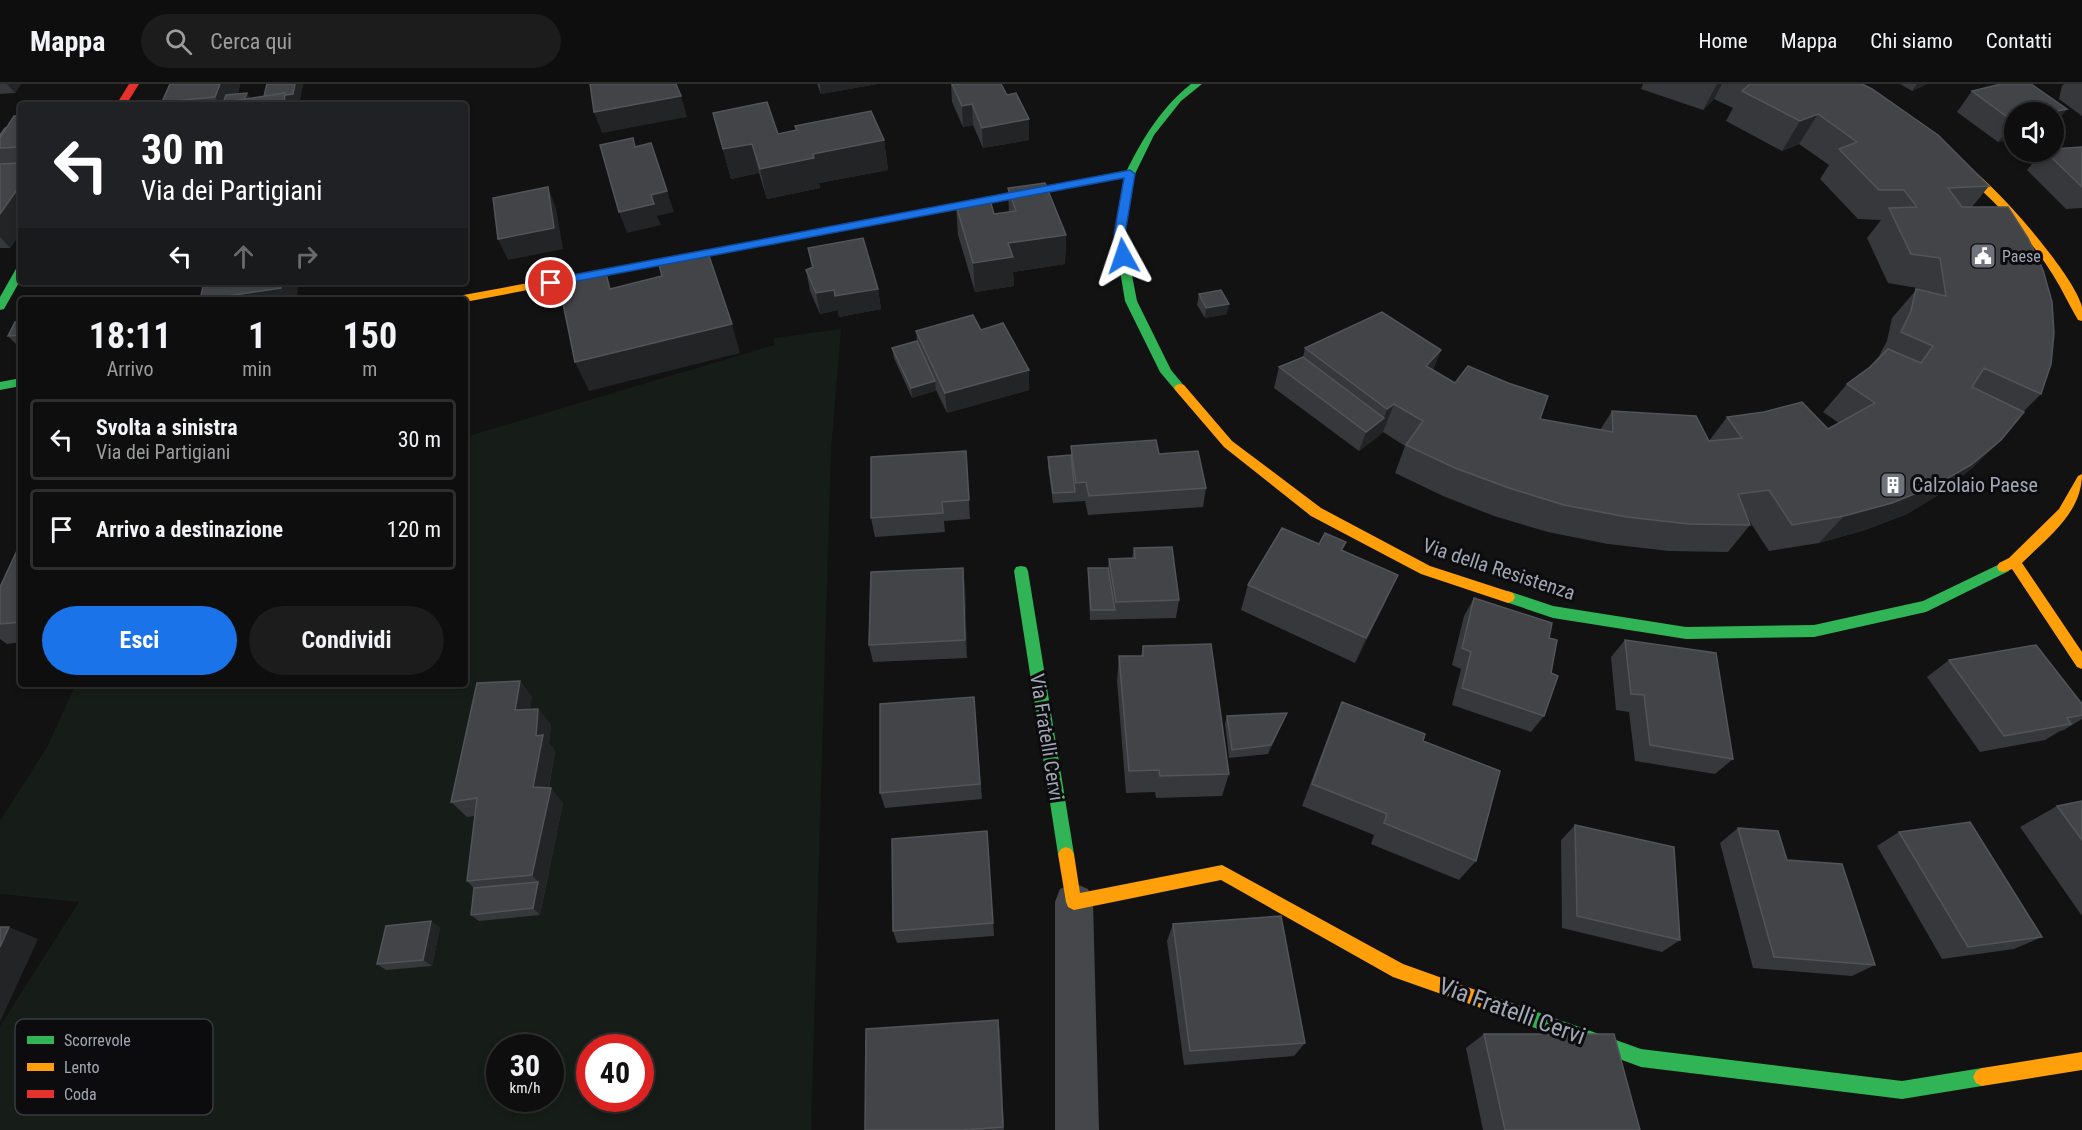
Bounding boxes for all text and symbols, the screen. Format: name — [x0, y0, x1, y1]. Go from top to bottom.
search box — [141, 14, 561, 68]
text: Mappa — [30, 25, 105, 58]
icon: search — [162, 25, 195, 58]
text: Cerca qui — [210, 29, 292, 54]
text: Home — [1698, 29, 1748, 53]
text: Mappa — [1781, 29, 1837, 53]
text: Chi siamo — [1870, 29, 1953, 53]
text: Contatti — [1986, 29, 2052, 53]
map controls — [2004, 102, 2064, 162]
button: sound — [2004, 102, 2064, 162]
text: 30 m — [141, 125, 224, 174]
icon: left — [42, 126, 120, 204]
text: Via dei Partigiani — [141, 175, 322, 207]
position arrow — [1091, 224, 1155, 288]
icon: left — [164, 240, 197, 273]
icon: ahead — [227, 240, 260, 273]
icon: right — [290, 240, 323, 273]
public building icon: Paese — [1968, 241, 1998, 271]
place label: Paese — [2002, 247, 2041, 266]
pin — [525, 257, 576, 308]
icon: arrive — [534, 266, 567, 299]
text: 18:11 — [89, 315, 171, 357]
text: 1 — [248, 315, 266, 357]
text: 150 — [343, 315, 397, 357]
text: Arrivo — [107, 357, 154, 381]
text: min — [242, 357, 272, 381]
text: m — [362, 357, 377, 381]
text: Svolta a sinistra — [96, 415, 238, 440]
icon: left — [45, 423, 78, 456]
text: 30 m — [398, 427, 441, 452]
text: Via dei Partigiani — [96, 440, 230, 464]
building icon: Calzolaio Paese — [1878, 470, 1908, 500]
place label: Calzolaio Paese — [1912, 473, 2038, 497]
icon: arrive — [45, 513, 78, 546]
text: Arrivo a destinazione — [96, 517, 283, 542]
text: 120 m — [387, 517, 441, 542]
street label: Via della Resistenza — [1420, 533, 1578, 605]
button: Esci — [42, 606, 237, 675]
button: Condividi — [249, 606, 444, 675]
street label: Via Fratelli Cervi — [1025, 672, 1069, 802]
street label: Via Fratelli Cervi — [1435, 971, 1589, 1051]
legend — [15, 1019, 213, 1115]
text: Scorrevole — [64, 1031, 131, 1050]
speed limit sign: 40 — [576, 1034, 654, 1112]
text: 30 — [510, 1048, 540, 1083]
text: Lento — [64, 1058, 99, 1077]
text: km/h — [510, 1079, 540, 1097]
text: Coda — [64, 1085, 97, 1104]

